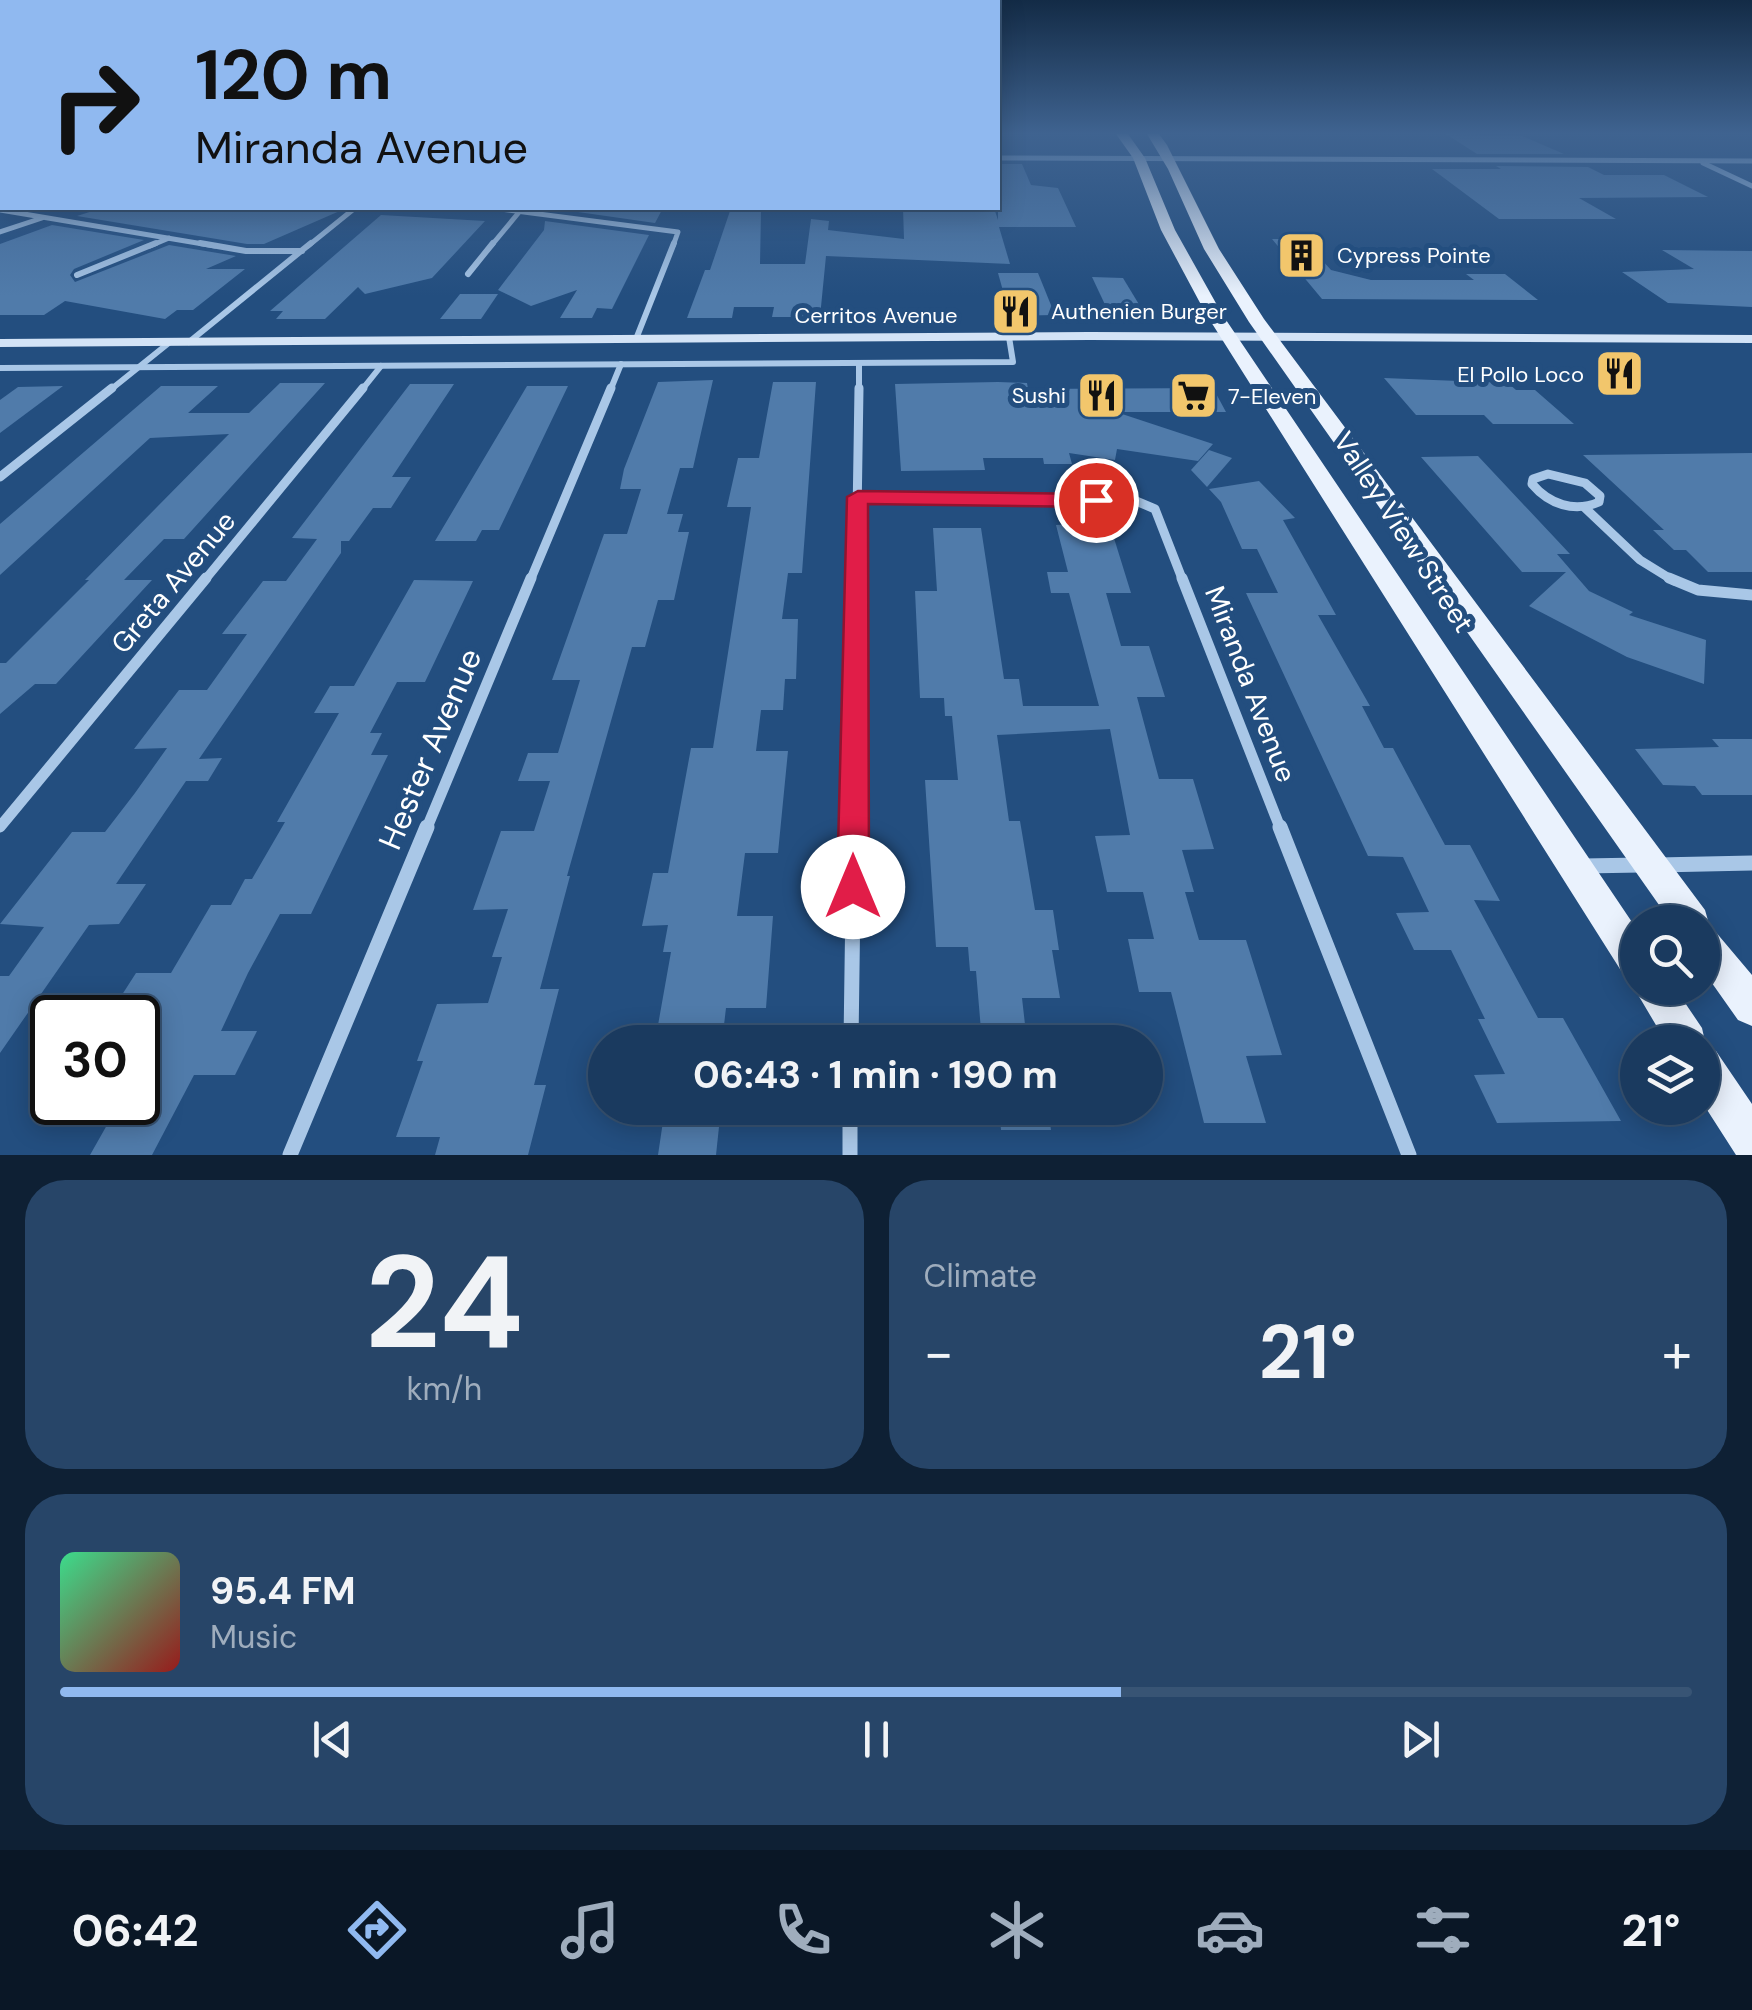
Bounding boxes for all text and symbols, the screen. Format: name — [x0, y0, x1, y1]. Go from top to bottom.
text: 120 m — [195, 30, 392, 121]
icon: right — [30, 40, 160, 170]
text: Miranda Avenue — [195, 118, 528, 177]
building icon: Cypress Pointe — [1276, 229, 1328, 281]
place label: Cypress Pointe — [1337, 241, 1491, 270]
restaurant icon: Authenien Burger — [990, 285, 1042, 337]
place label: Authenien Burger — [1051, 297, 1227, 326]
street label: Cerritos Avenue — [795, 301, 957, 330]
restaurant icon: El Pollo Loco — [1593, 348, 1645, 400]
place label: El Pollo Loco — [1457, 360, 1584, 389]
restaurant icon: Sushi — [1075, 369, 1127, 421]
supermarket icon: 7-Eleven — [1167, 370, 1219, 422]
place label: Sushi — [1012, 381, 1066, 410]
place label: 7-Eleven — [1228, 382, 1316, 411]
street label: Valley View Street — [1325, 425, 1482, 640]
pin — [1054, 458, 1139, 543]
icon: arrive — [1069, 473, 1124, 528]
street label: Greta Avenue — [103, 503, 244, 661]
street label: Miranda Avenue — [1196, 581, 1305, 788]
street label: Hester Avenue — [369, 642, 491, 856]
position arrow — [801, 835, 905, 939]
map controls — [1620, 905, 1720, 1125]
button: search — [1620, 905, 1720, 1005]
speed limit sign: 30 — [30, 995, 160, 1125]
button: layers — [1620, 1025, 1720, 1125]
text: 06:43 · 1 min · 190 m — [693, 1050, 1058, 1100]
text: 24 — [365, 1218, 524, 1387]
text: Climate — [924, 1255, 1037, 1297]
text: 21° — [1259, 1304, 1357, 1401]
text: − — [924, 1317, 954, 1389]
text: + — [1662, 1317, 1692, 1389]
text: km/h — [406, 1368, 482, 1410]
text: 95.4 FM — [210, 1566, 356, 1616]
text: Music — [210, 1616, 297, 1658]
icon: previous — [305, 1712, 360, 1767]
icon: pause — [849, 1712, 904, 1767]
icon: next — [1393, 1712, 1448, 1767]
icon: directions — [342, 1895, 412, 1965]
icon: music — [555, 1895, 625, 1965]
icon: phone — [768, 1895, 838, 1965]
icon: climate — [982, 1895, 1052, 1965]
icon: car — [1195, 1895, 1265, 1965]
icon: filters — [1408, 1895, 1478, 1965]
text: 06:42 — [72, 1901, 199, 1960]
text: 21° — [1622, 1901, 1680, 1960]

